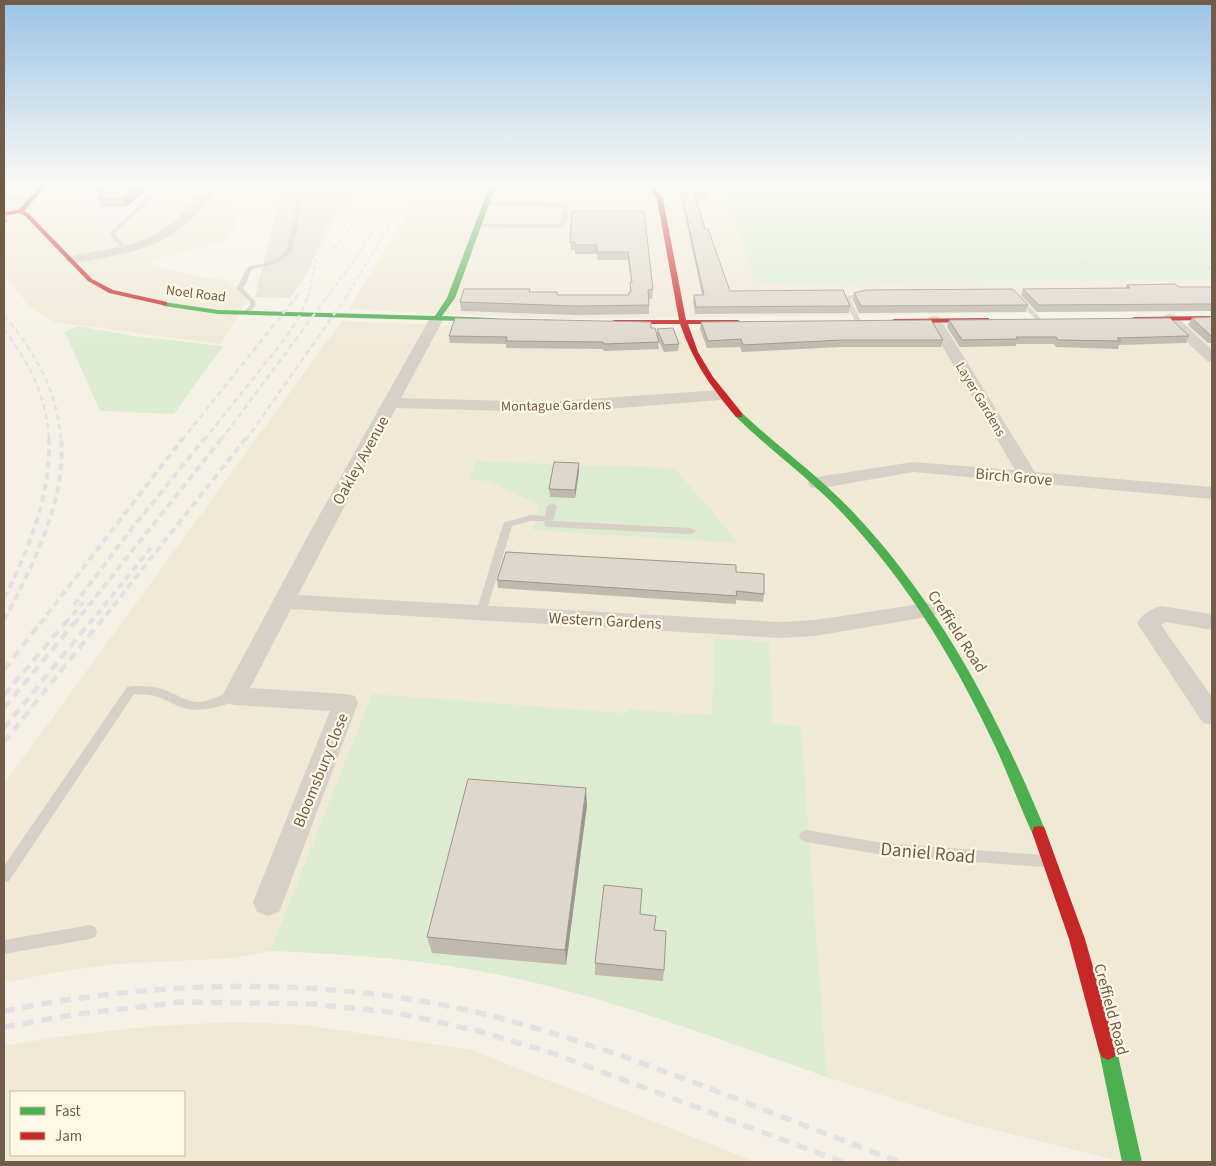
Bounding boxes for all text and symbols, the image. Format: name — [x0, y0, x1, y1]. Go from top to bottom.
street label: Noel Road — [165, 280, 227, 308]
street label: Layer Gardens — [950, 359, 1010, 441]
street label: Montague Gardens — [501, 395, 611, 417]
street label: Oakley Avenue — [327, 412, 394, 509]
street label: Birch Grove — [975, 463, 1053, 491]
street label: Creffield Road — [922, 586, 992, 677]
street label: Western Gardens — [548, 607, 662, 635]
street label: Bloomsbury Close — [288, 710, 354, 831]
street label: Daniel Road — [879, 836, 976, 871]
street label: Creffield Road — [1088, 961, 1134, 1058]
legend — [10, 1091, 185, 1156]
text: Fast — [55, 1101, 81, 1122]
text: Jam — [55, 1126, 82, 1147]

